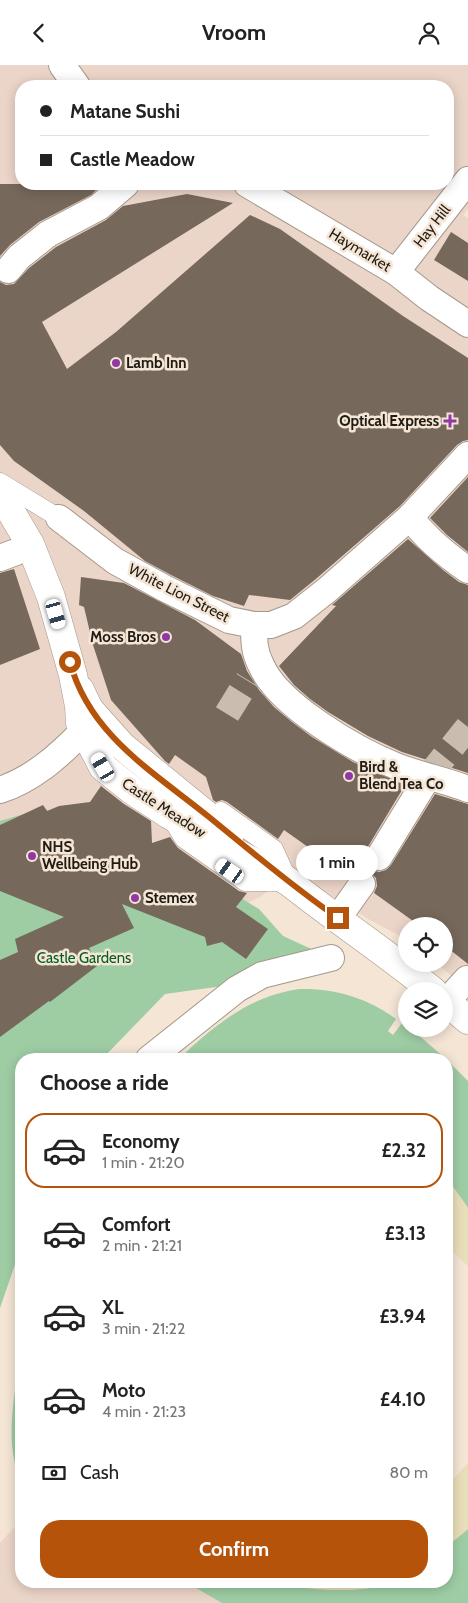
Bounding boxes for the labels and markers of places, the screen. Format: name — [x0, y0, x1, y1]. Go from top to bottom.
place label: Lamb Inn — [126, 354, 187, 372]
marker: Lamb Inn — [110, 357, 122, 369]
place label: Optical Express — [339, 412, 439, 430]
marker: Optical Express — [443, 414, 457, 428]
place label: Moss Bros — [90, 628, 156, 646]
marker: Moss Bros — [160, 631, 172, 643]
place label: Bird & Blend Tea Co — [359, 758, 444, 793]
marker: Bird & Blend Tea Co — [343, 770, 355, 782]
place label: NHS Wellbeing Hub — [42, 838, 139, 873]
marker: NHS Wellbeing Hub — [26, 850, 38, 862]
place label: Stemex — [145, 889, 195, 907]
marker: Stemex — [129, 892, 141, 904]

